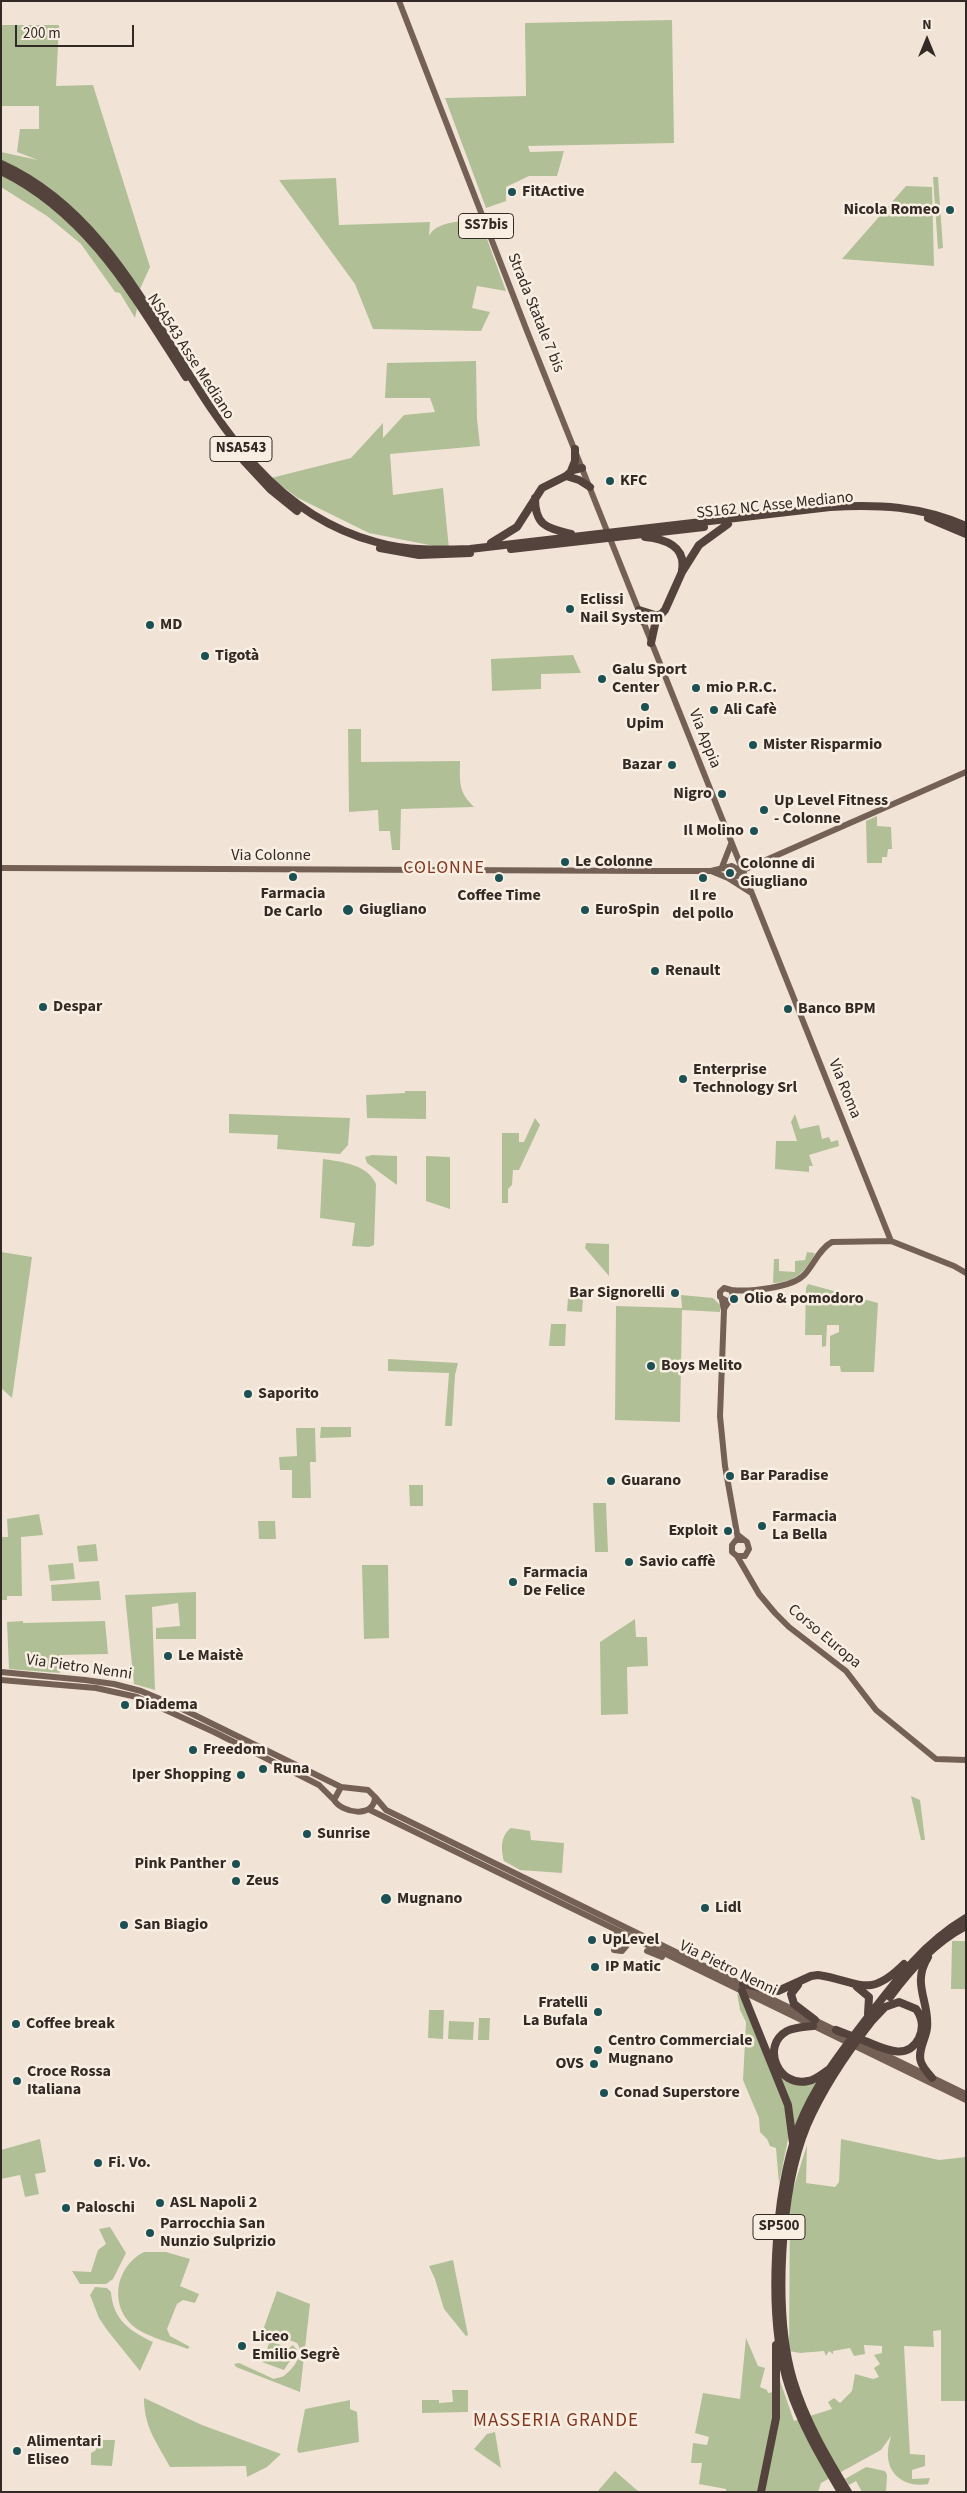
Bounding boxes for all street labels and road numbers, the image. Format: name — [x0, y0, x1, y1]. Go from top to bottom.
road number: SS7bis — [458, 214, 514, 238]
street label: Strada Statale 7 bis — [502, 251, 568, 375]
street label: NSA543 Asse Mediano — [142, 291, 238, 423]
road number: NSA543 — [210, 436, 272, 462]
street label: SS162 NC Asse Mediano — [695, 488, 855, 524]
street label: Via Appia — [684, 707, 724, 771]
street label: Via Colonne — [231, 846, 311, 866]
street label: Via Roma — [823, 1056, 865, 1122]
street label: Corso Europa — [783, 1601, 865, 1673]
street label: Via Pietro Nenni — [25, 1651, 133, 1685]
street label: Via Pietro Nenni — [676, 1937, 780, 2001]
road number: SP500 — [753, 2214, 805, 2240]

